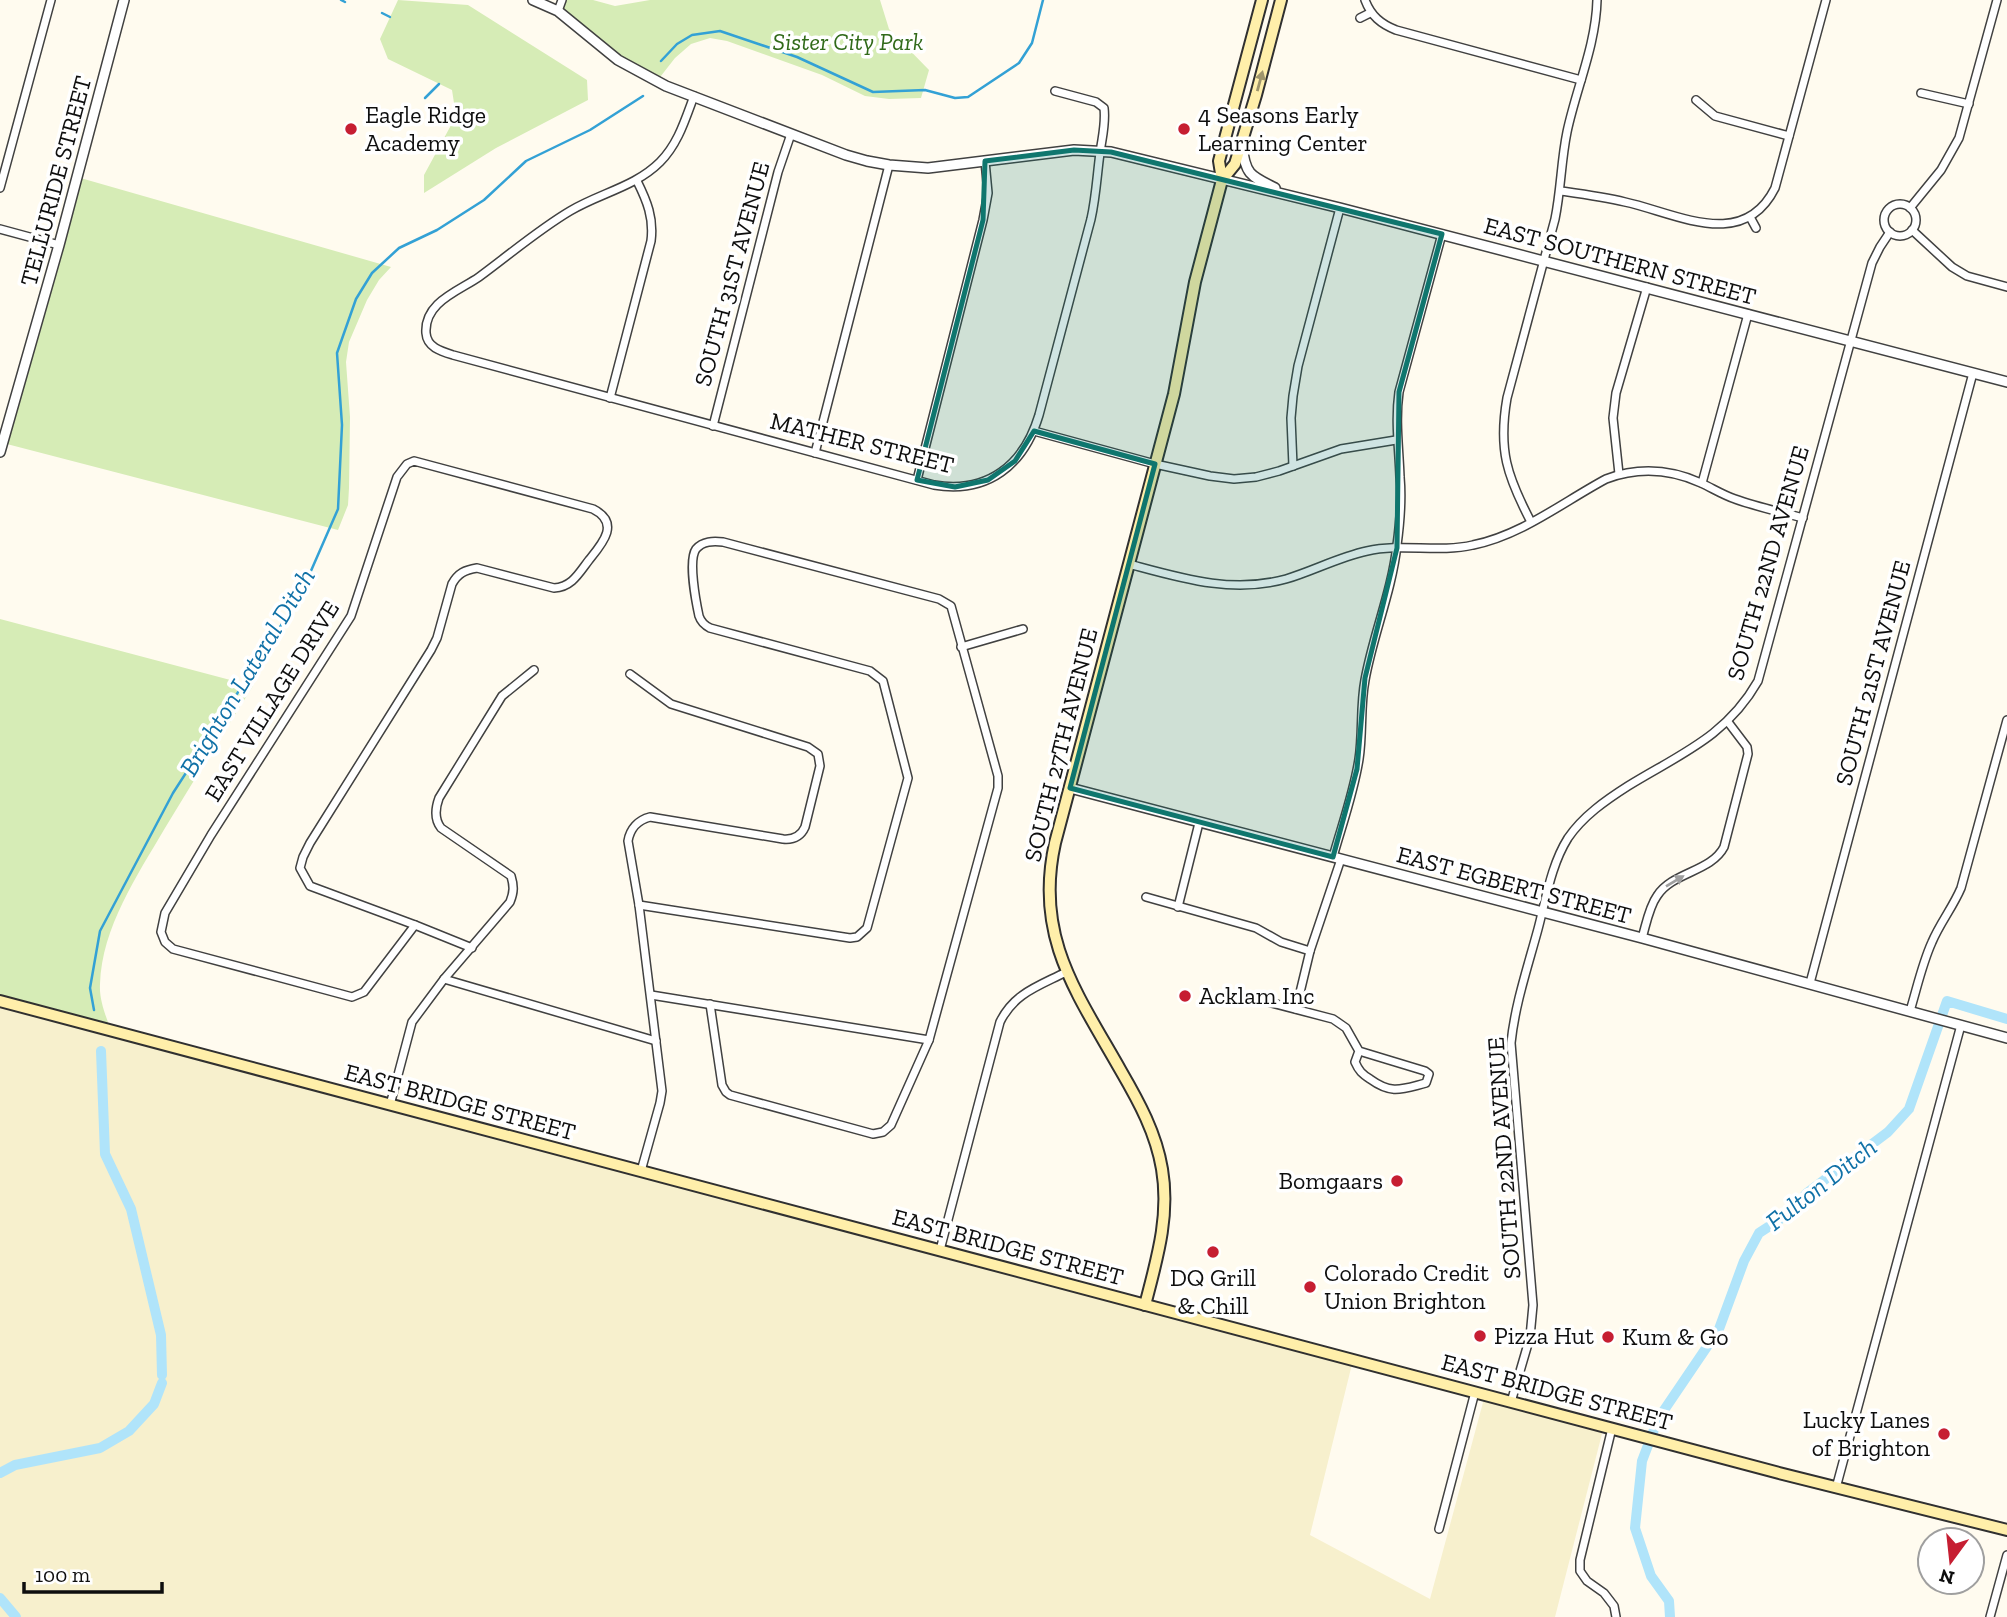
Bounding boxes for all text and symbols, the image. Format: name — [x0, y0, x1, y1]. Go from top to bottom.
park label: Sister City Park — [773, 27, 924, 56]
one-way arrow — [1255, 70, 1265, 91]
street label: TELLURIDE STREET — [14, 73, 98, 289]
place label: Eagle Ridge Academy — [365, 100, 486, 157]
place label: 4 Seasons Early Learning Center — [1198, 100, 1368, 157]
marker: Eagle Ridge Academy — [343, 121, 359, 137]
marker: 4 Seasons Early Learning Center — [1176, 121, 1192, 137]
street label: SOUTH 31ST AVENUE — [688, 158, 775, 389]
street label: EAST SOUTHERN STREET — [1481, 210, 1759, 311]
street label: MATHER STREET — [767, 406, 957, 479]
street label: SOUTH 22ND AVENUE — [1720, 442, 1815, 683]
street label: SOUTH 21ST AVENUE — [1828, 557, 1917, 789]
water label: Brighton Lateral Ditch — [172, 562, 322, 782]
street label: EAST VILLAGE DRIVE — [198, 595, 345, 806]
street label: SOUTH 27TH AVENUE — [1017, 625, 1104, 865]
street label: EAST EGBERT STREET — [1394, 839, 1635, 930]
one-way arrow — [1665, 875, 1684, 888]
place label: Acklam Inc — [1199, 981, 1315, 1010]
marker: Acklam Inc — [1177, 988, 1193, 1004]
street label: SOUTH 22ND AVENUE — [1481, 1036, 1526, 1280]
street label: EAST BRIDGE STREET — [341, 1057, 579, 1146]
water label: Fulton Ditch — [1759, 1131, 1883, 1237]
place label: Bomgaars — [1279, 1166, 1383, 1195]
marker: Bomgaars — [1389, 1173, 1405, 1189]
street label: EAST BRIDGE STREET — [889, 1202, 1127, 1291]
marker: DQ Grill & Chill — [1205, 1244, 1221, 1260]
place label: Colorado Credit Union Brighton — [1324, 1258, 1489, 1315]
place label: DQ Grill & Chill — [1170, 1263, 1256, 1320]
marker: Colorado Credit Union Brighton — [1302, 1279, 1318, 1295]
place label: Pizza Hut — [1494, 1321, 1594, 1350]
place label: Kum & Go — [1622, 1322, 1729, 1351]
marker: Pizza Hut — [1472, 1328, 1488, 1344]
marker: Kum & Go — [1600, 1329, 1616, 1345]
street label: EAST BRIDGE STREET — [1438, 1347, 1676, 1436]
place label: Lucky Lanes of Brighton — [1803, 1405, 1930, 1462]
marker: Lucky Lanes of Brighton — [1936, 1426, 1952, 1442]
north arrow — [1916, 1526, 1986, 1596]
scale bar — [24, 1550, 163, 1594]
text: 100 m — [35, 1562, 90, 1587]
text: N — [1937, 1564, 1957, 1590]

